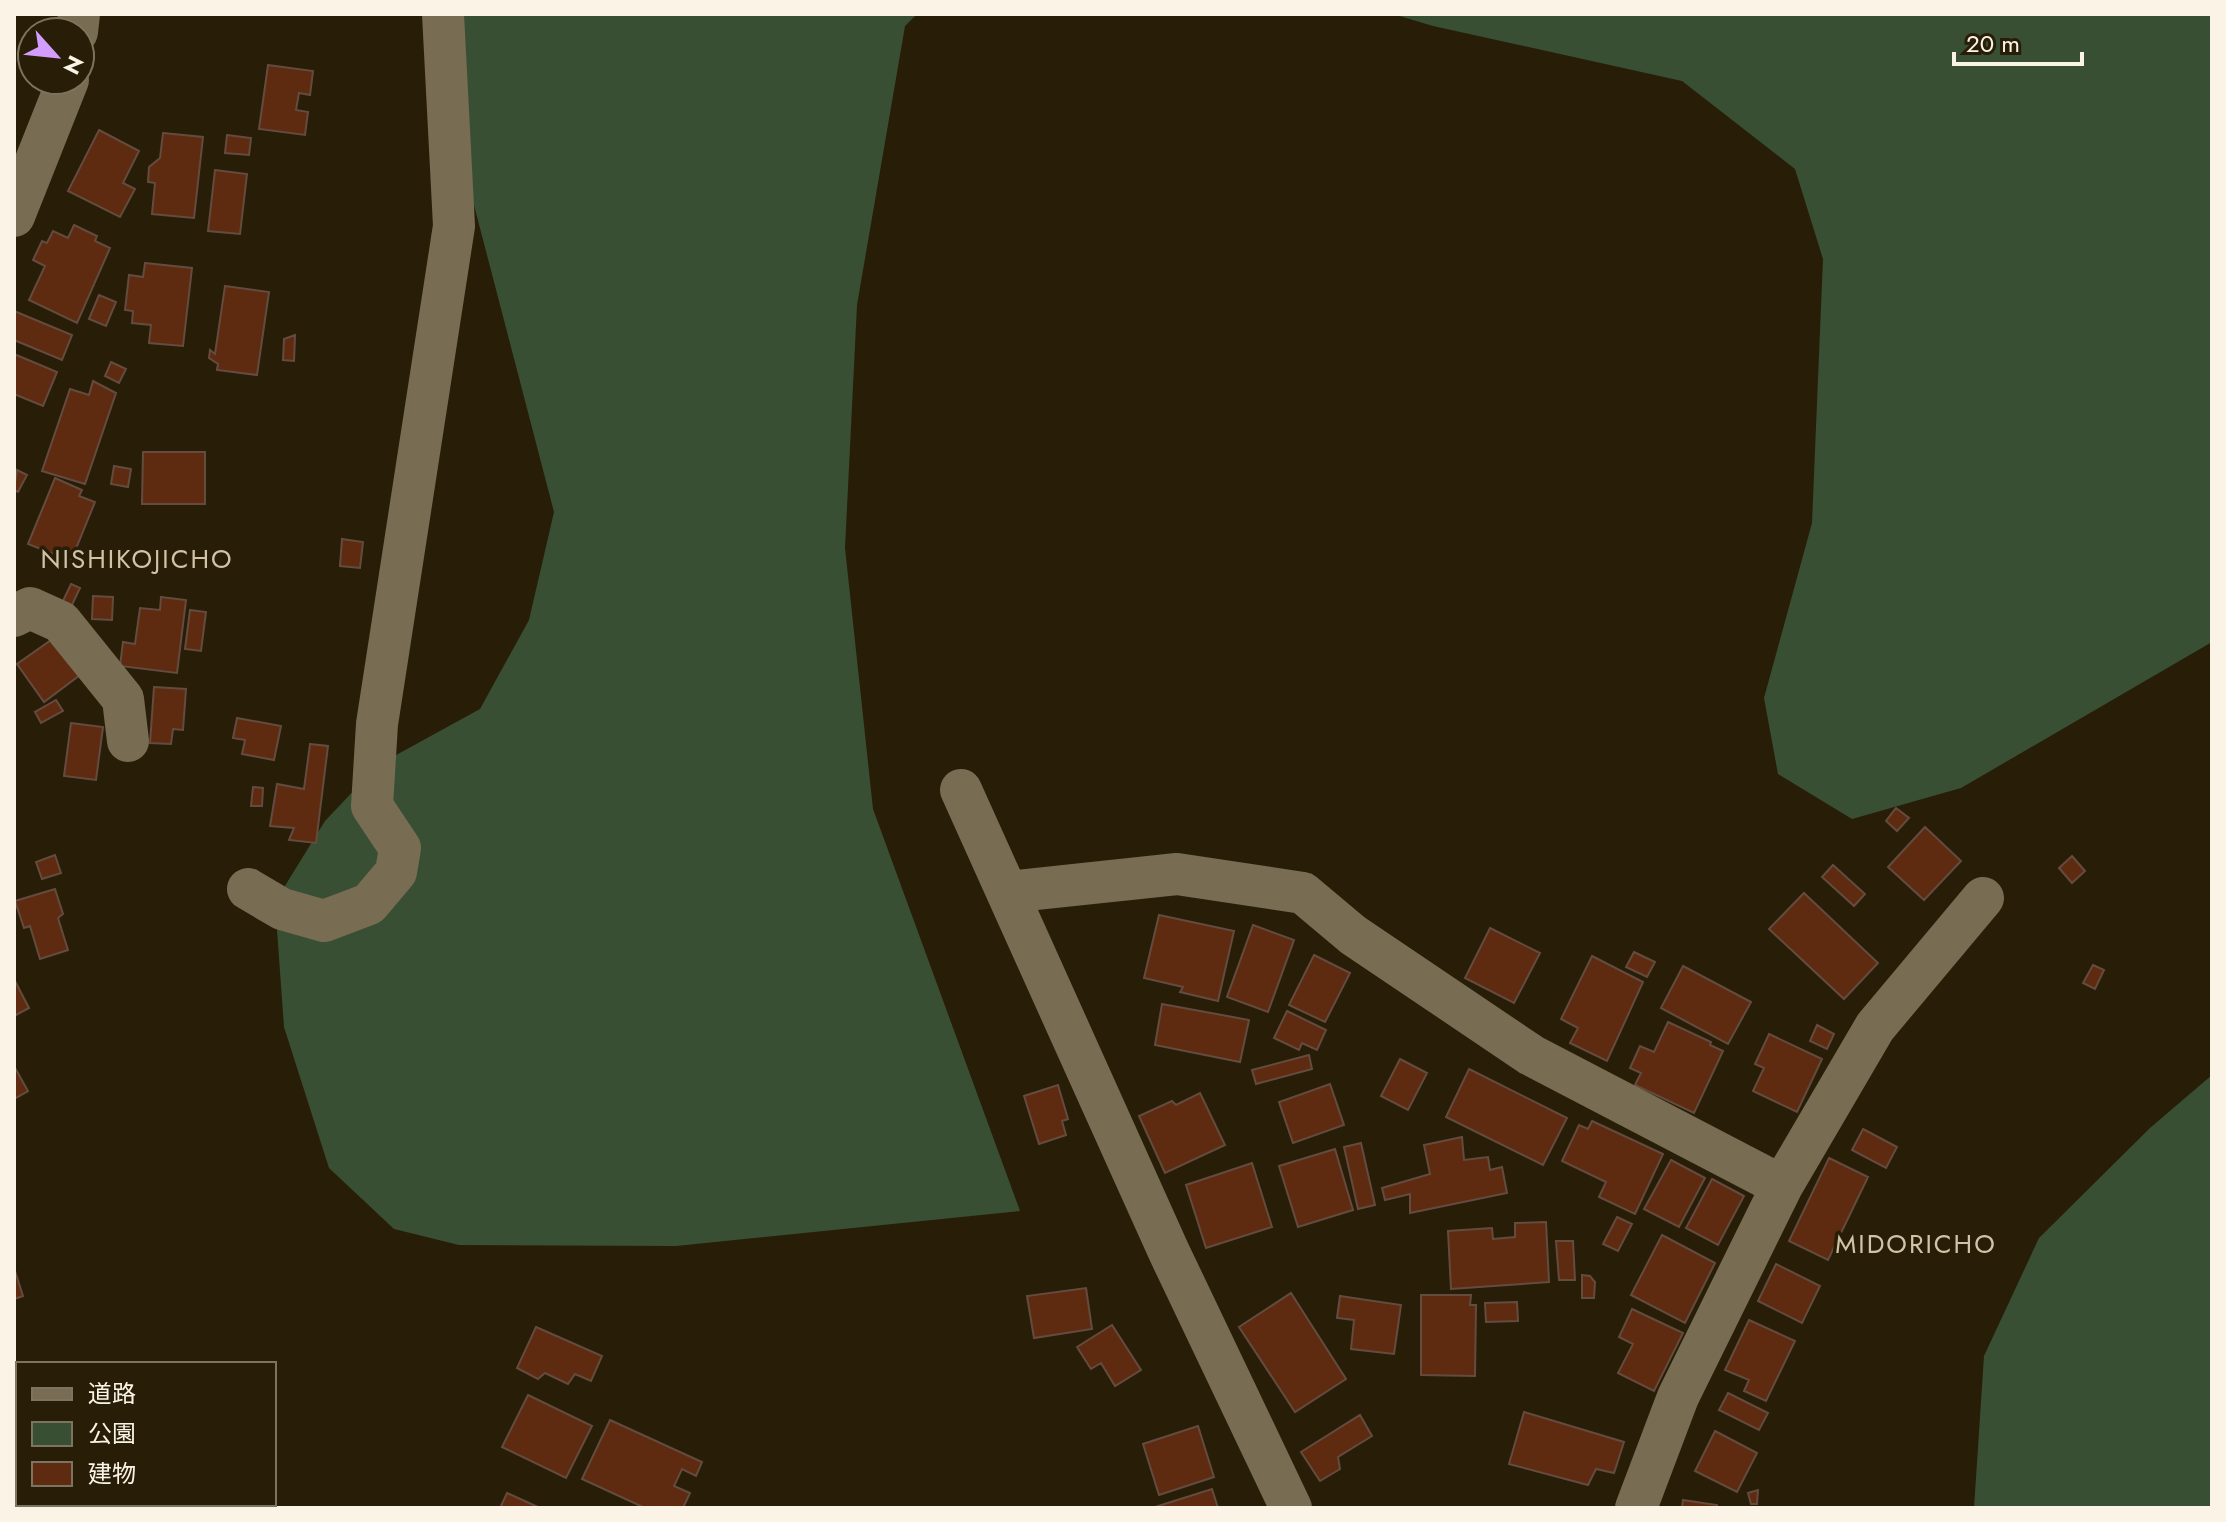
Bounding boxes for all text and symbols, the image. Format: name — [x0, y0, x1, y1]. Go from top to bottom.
north arrow — [16, 16, 96, 96]
scale bar — [1954, 16, 2082, 66]
text: 20 m — [1966, 26, 2020, 61]
text: N — [56, 50, 92, 80]
district label: NISHIKOJICHO — [40, 540, 234, 578]
district label: MIDORICHO — [1835, 1225, 1997, 1263]
legend — [16, 1362, 276, 1506]
text: 道路 — [88, 1376, 136, 1411]
text: 公園 — [88, 1416, 136, 1451]
text: 建物 — [88, 1456, 136, 1491]

